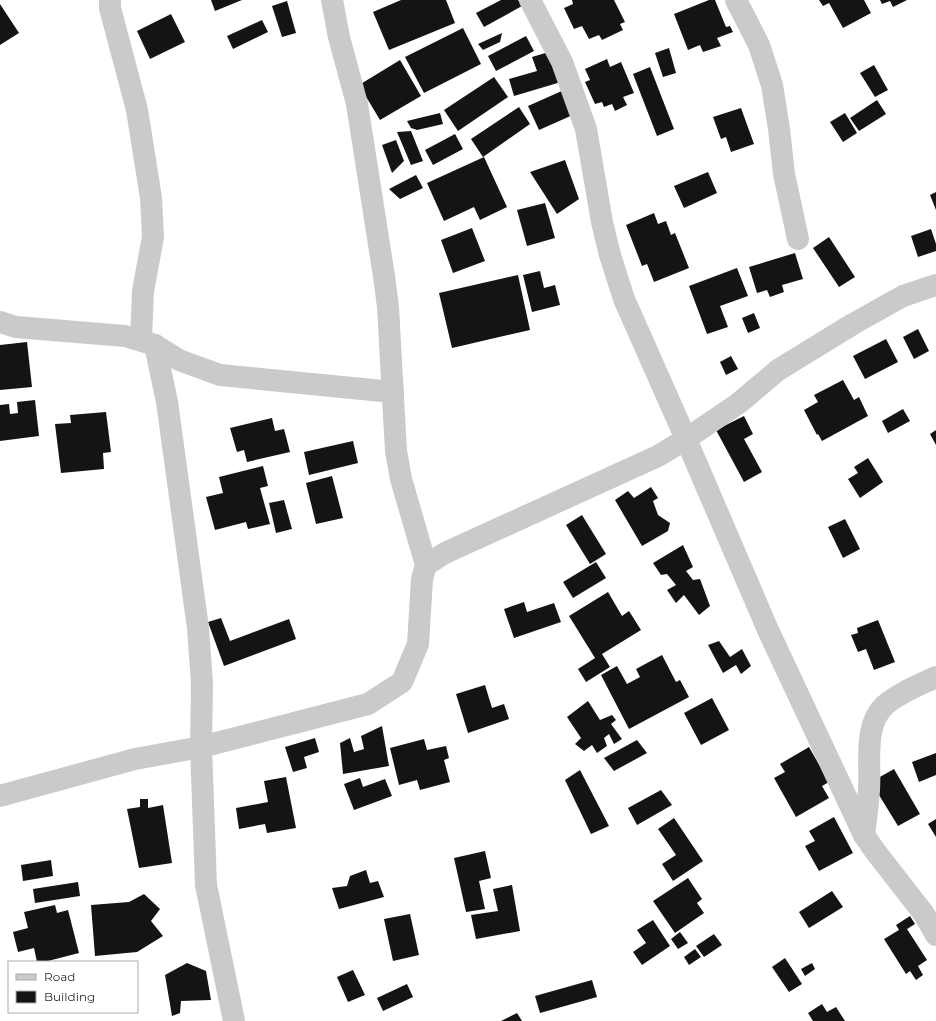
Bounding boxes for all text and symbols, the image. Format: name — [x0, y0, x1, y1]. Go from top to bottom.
legend — [8, 961, 138, 1013]
text: Road — [44, 969, 75, 984]
text: Building — [44, 989, 95, 1004]

